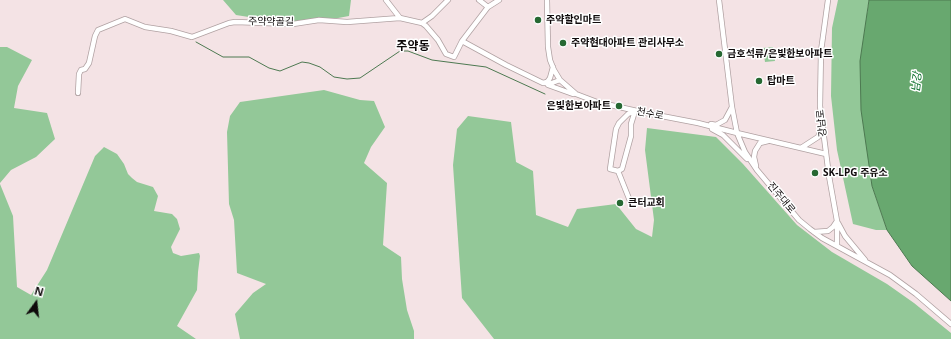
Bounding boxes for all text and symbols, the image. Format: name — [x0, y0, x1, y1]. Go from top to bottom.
place label: 주약할인마트 — [546, 14, 601, 26]
marker: 주약할인마트 — [533, 15, 543, 25]
street label: 주약약골길 — [248, 16, 294, 28]
place label: 주약현대아파트 관리사무소 — [571, 37, 684, 49]
marker: 주약현대아파트 관리사무소 — [558, 38, 568, 48]
district label: 주약동 — [396, 40, 430, 54]
place label: 금호석류/은빛한보아파트 — [727, 48, 832, 60]
marker: 금호석류/은빛한보아파트 — [714, 49, 724, 59]
water label: 남강 — [909, 71, 925, 93]
place label: 탑마트 — [767, 75, 795, 87]
marker: 탑마트 — [754, 76, 764, 86]
place label: 은빛한보아파트 — [547, 100, 611, 112]
marker: 은빛한보아파트 — [614, 101, 624, 111]
street label: 천수로 — [635, 105, 665, 123]
street label: 강남로 — [815, 109, 829, 137]
place label: SK-LPG 주유소 — [823, 167, 888, 179]
marker: SK-LPG 주유소 — [810, 168, 820, 178]
street label: 진주대로 — [765, 180, 797, 216]
place label: 큰터교회 — [628, 197, 665, 209]
marker: 큰터교회 — [615, 198, 625, 208]
north arrow — [16, 283, 56, 323]
text: N — [33, 283, 45, 299]

